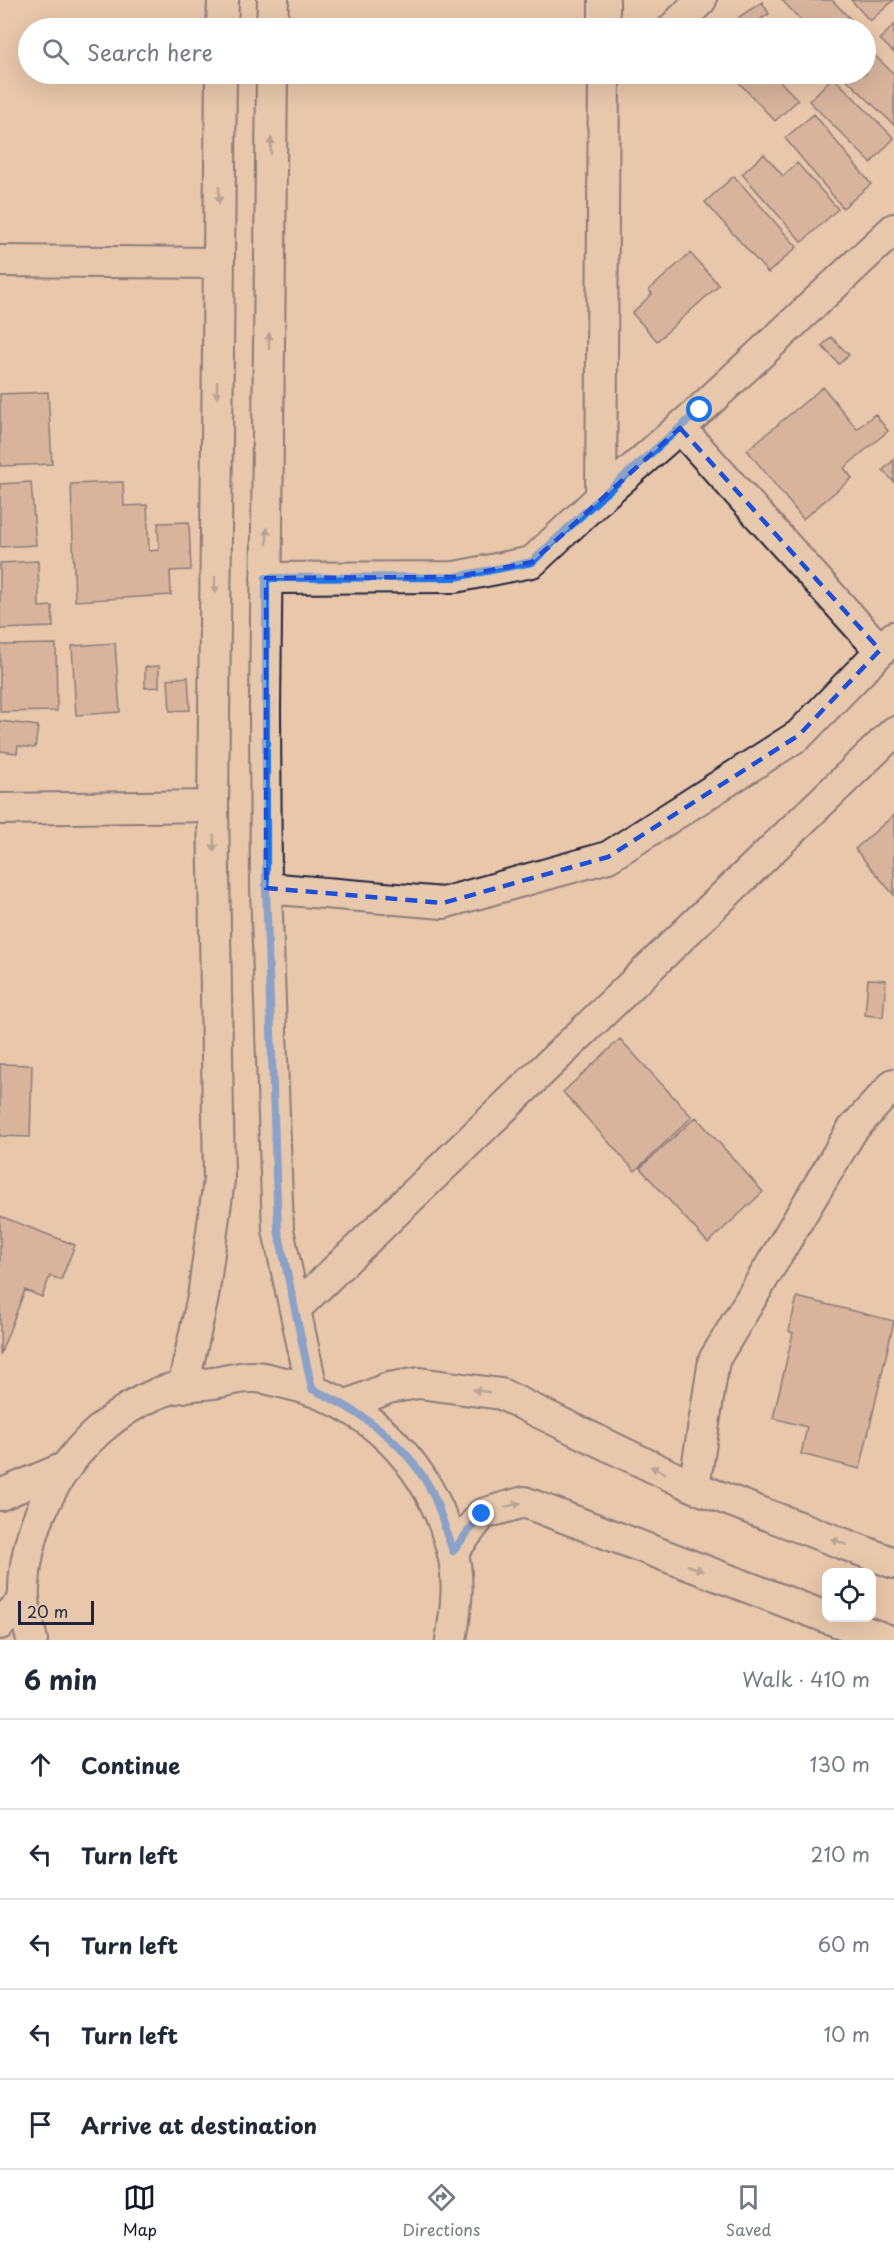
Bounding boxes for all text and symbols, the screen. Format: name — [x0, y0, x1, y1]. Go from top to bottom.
search box — [18, 18, 876, 84]
icon: search — [39, 35, 72, 68]
text: Search here — [87, 35, 213, 68]
one-way arrow — [266, 137, 276, 156]
one-way arrow — [214, 185, 224, 204]
one-way arrow — [264, 332, 274, 351]
one-way arrow — [212, 380, 222, 399]
route start — [686, 396, 712, 422]
one-way arrow — [262, 527, 271, 546]
one-way arrow — [210, 575, 220, 594]
one-way arrow — [209, 833, 219, 852]
one-way arrow — [471, 1387, 490, 1396]
one-way arrow — [650, 1465, 667, 1474]
route end — [468, 1500, 494, 1526]
one-way arrow — [504, 1500, 522, 1510]
one-way arrow — [830, 1537, 848, 1547]
one-way arrow — [686, 1563, 704, 1573]
map controls — [822, 1568, 876, 1622]
button: locate — [822, 1568, 876, 1622]
scale bar — [18, 1598, 94, 1626]
text: 20 m — [27, 1599, 68, 1623]
text: 6 min — [24, 1660, 97, 1699]
text: Walk · 410 m — [742, 1664, 870, 1694]
icon: ahead — [24, 1748, 57, 1781]
text: Continue — [81, 1748, 180, 1781]
text: 130 m — [810, 1749, 870, 1779]
icon: left — [24, 1838, 57, 1871]
text: Turn left — [81, 1838, 178, 1871]
text: 210 m — [811, 1839, 870, 1869]
icon: left — [24, 1928, 57, 1961]
text: Turn left — [81, 1928, 178, 1961]
text: 60 m — [818, 1929, 870, 1959]
icon: left — [24, 2018, 57, 2051]
text: Turn left — [81, 2018, 178, 2051]
text: 10 m — [823, 2019, 870, 2049]
icon: arrive — [24, 2108, 57, 2141]
text: Arrive at destination — [81, 2108, 317, 2141]
tab: Map — [123, 2181, 157, 2241]
tab: Directions — [402, 2181, 480, 2241]
tab: Saved — [726, 2181, 771, 2241]

